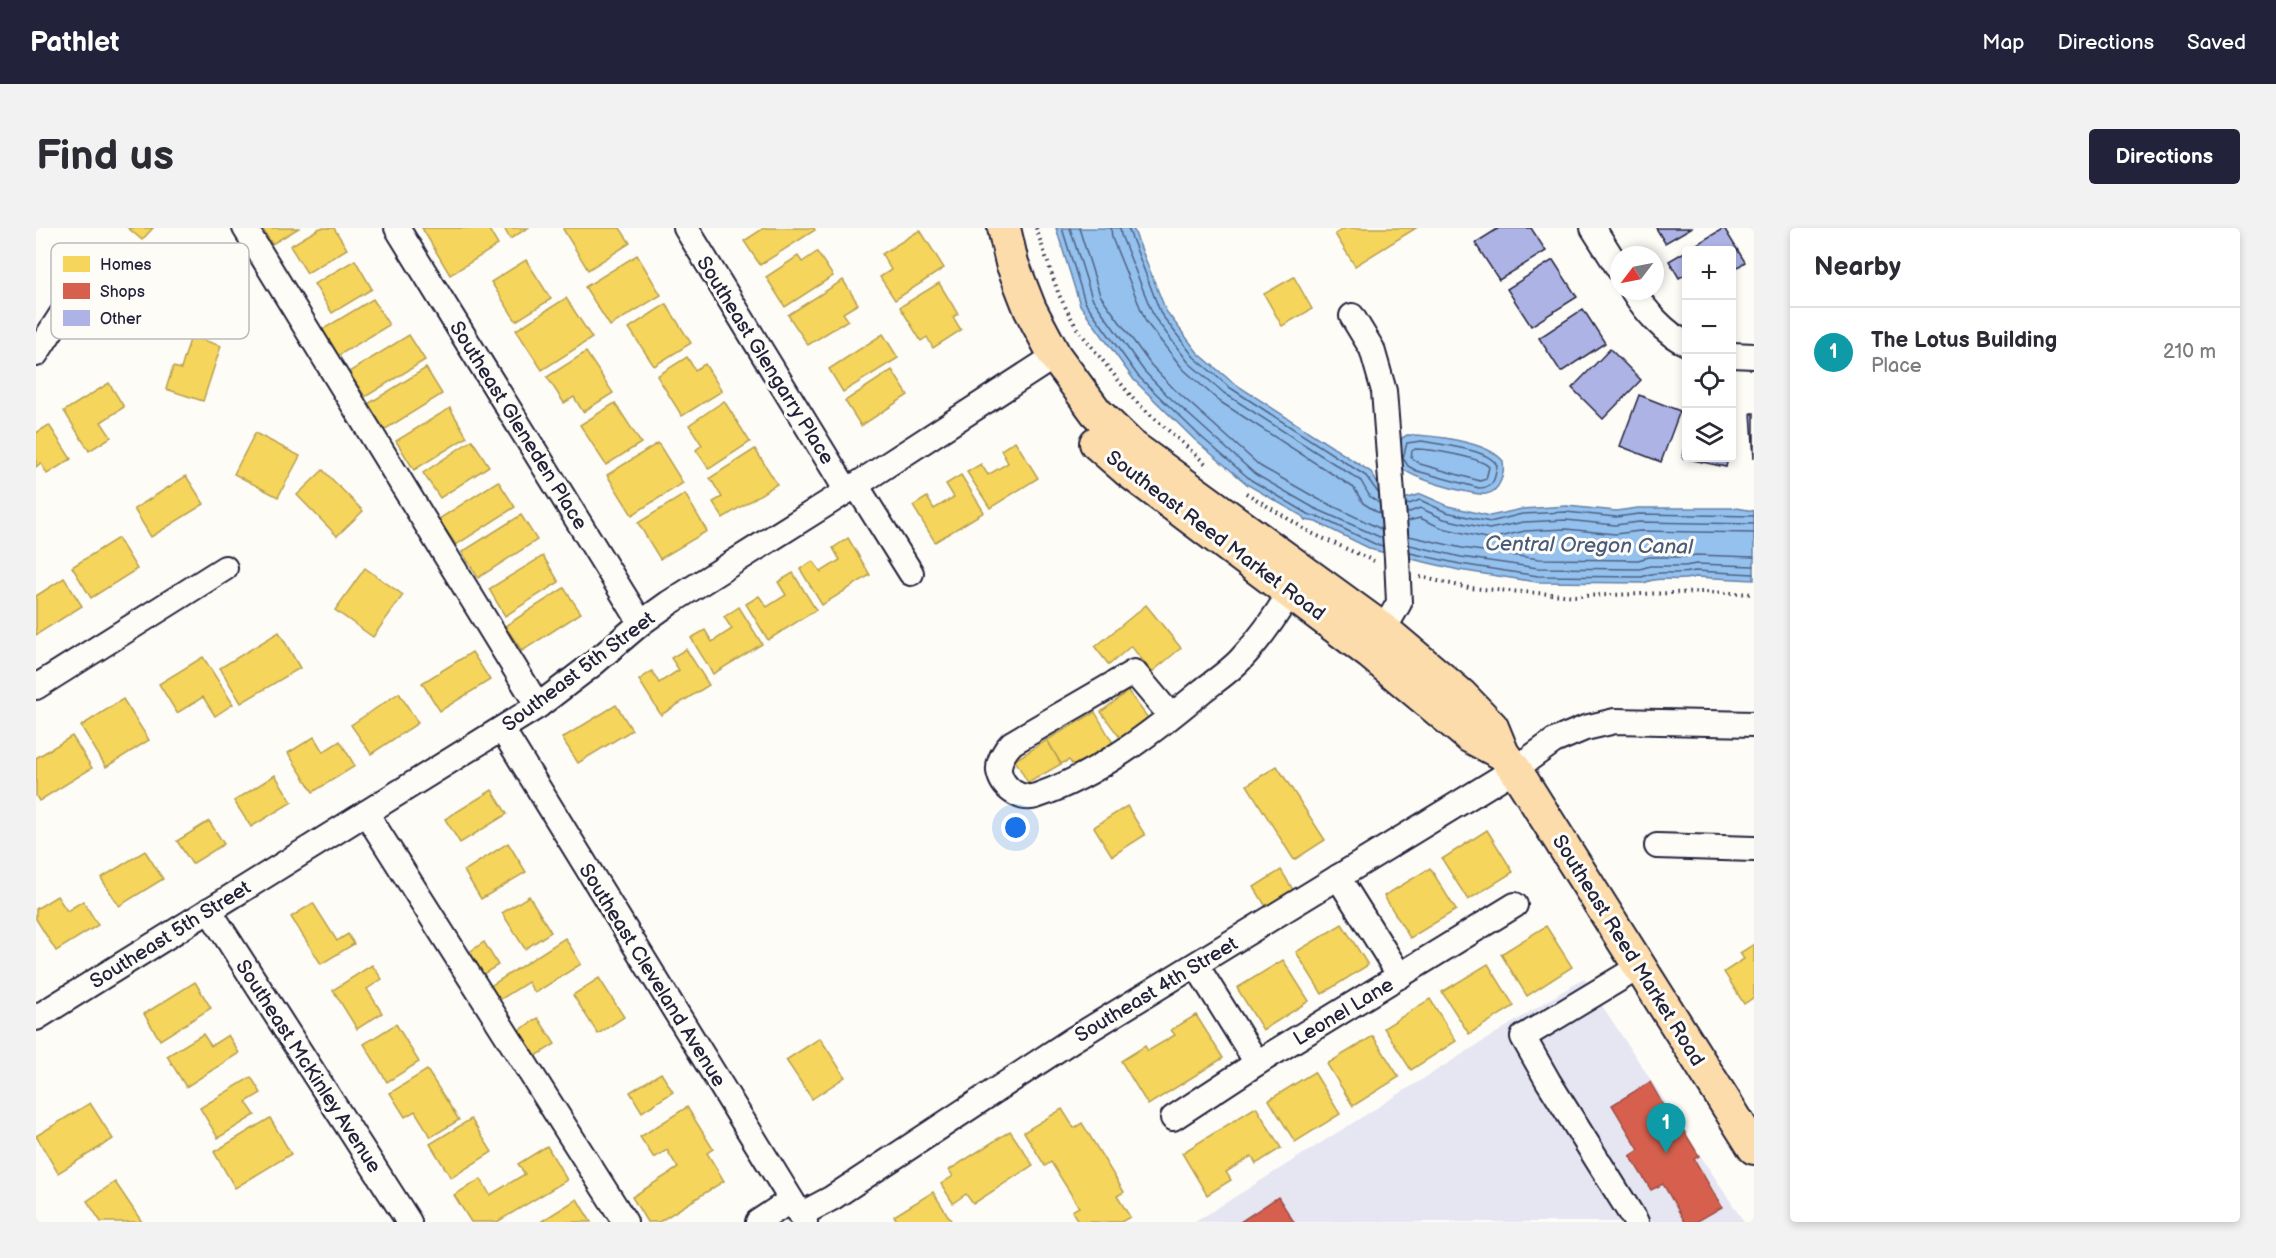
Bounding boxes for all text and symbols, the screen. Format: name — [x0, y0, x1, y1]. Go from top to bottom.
text: Pathlet — [30, 26, 119, 59]
text: Map — [1982, 30, 2025, 55]
text: Directions — [2058, 30, 2154, 55]
text: Saved — [2187, 30, 2246, 55]
button: Directions — [2089, 129, 2240, 184]
text: Find us — [36, 131, 174, 182]
legend — [51, 243, 249, 339]
north arrow — [1610, 246, 1664, 300]
map controls — [1682, 246, 1736, 462]
button: + — [1682, 246, 1736, 300]
street label: Southeast Glengarry Place — [691, 252, 839, 469]
text: Nearby — [1814, 252, 1901, 283]
text: Homes — [100, 256, 152, 275]
text: Shops — [100, 283, 145, 302]
button: − — [1682, 300, 1736, 354]
text: Other — [100, 310, 141, 329]
street label: Southeast Gleneden Place — [444, 317, 592, 534]
text: The Lotus Building — [1871, 327, 2057, 354]
text: 1 — [1829, 340, 1838, 364]
text: 210 m — [2163, 340, 2216, 364]
button: locate — [1682, 354, 1736, 408]
text: Place — [1871, 354, 1922, 378]
button: layers — [1682, 408, 1736, 462]
street label: Southeast Reed Market Road — [1101, 446, 1330, 626]
water label: Central Oregon Canal — [1485, 531, 1694, 560]
street label: Southeast 5th Street — [498, 607, 660, 737]
your location — [1001, 813, 1030, 842]
street label: Southeast Reed Market Road — [1547, 831, 1709, 1071]
street label: Southeast Cleveland Avenue — [573, 859, 731, 1092]
street label: Southeast 5th Street — [86, 876, 255, 994]
street label: Southeast 4th Street — [1071, 932, 1242, 1048]
street label: Southeast McKinley Avenue — [230, 955, 386, 1178]
street label: Leonel Lane — [1289, 973, 1398, 1051]
pin: 1 — [1646, 1104, 1686, 1153]

